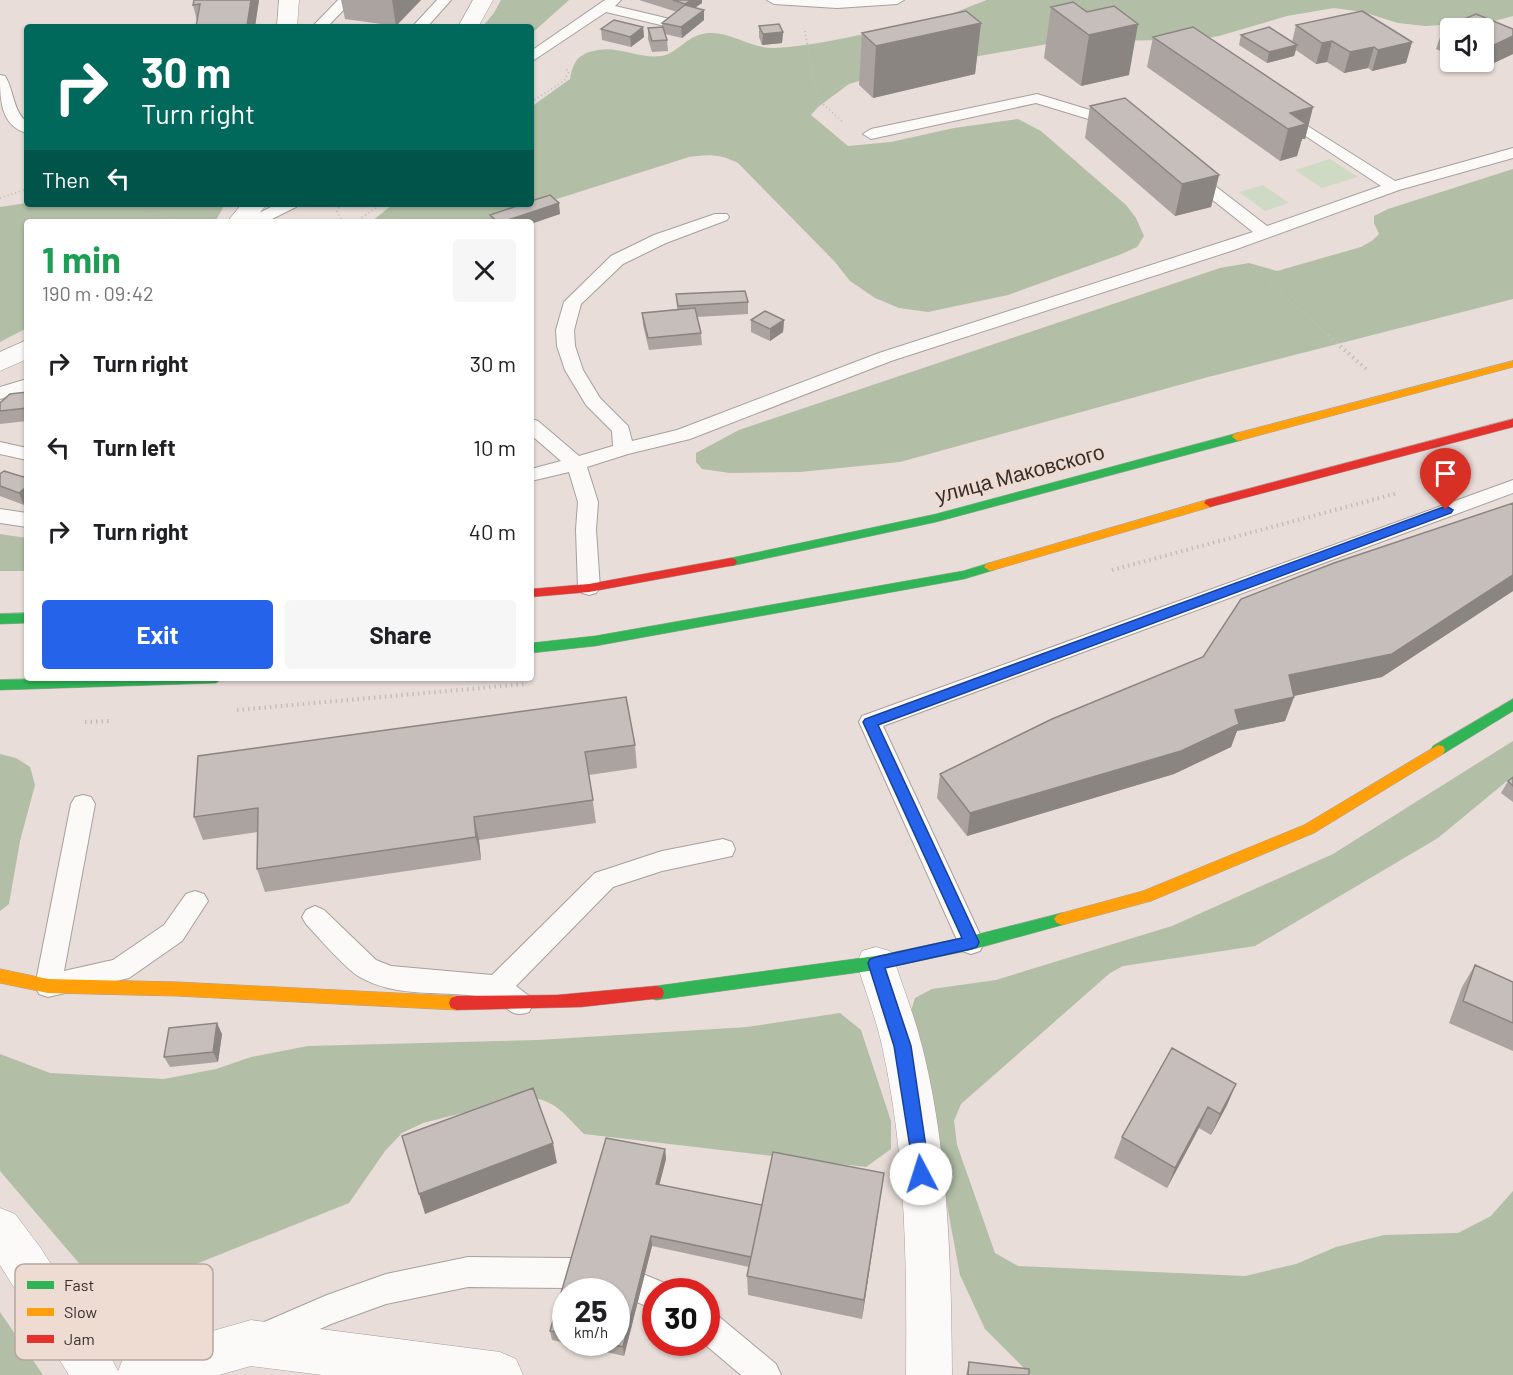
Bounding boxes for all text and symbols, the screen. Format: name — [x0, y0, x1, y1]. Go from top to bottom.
map controls — [1440, 18, 1494, 72]
button: sound — [1440, 18, 1494, 72]
text: 30 m — [141, 46, 231, 96]
icon: right — [42, 48, 120, 126]
text: Turn right — [141, 97, 255, 129]
icon: left — [102, 162, 135, 195]
text: Then — [42, 166, 90, 192]
text: 1 min — [42, 237, 121, 280]
button: close — [453, 239, 516, 302]
text: 190 m · 09:42 — [42, 281, 154, 305]
icon: right — [42, 347, 75, 380]
text: Turn right — [93, 350, 188, 376]
text: 30 m — [470, 350, 516, 376]
icon: left — [42, 431, 75, 464]
text: Turn left — [93, 434, 176, 460]
text: 10 m — [473, 434, 516, 460]
street label: улица Маковского — [932, 438, 1107, 507]
pin — [1420, 448, 1471, 510]
icon: arrive — [1429, 457, 1462, 490]
icon: right — [42, 515, 75, 548]
text: Turn right — [93, 518, 188, 544]
text: 40 m — [469, 518, 516, 544]
button: Exit — [42, 600, 273, 669]
button: Share — [285, 600, 516, 669]
position arrow — [889, 1142, 953, 1206]
legend — [15, 1264, 213, 1360]
text: Fast — [64, 1275, 94, 1294]
speed limit sign: 30 — [642, 1278, 720, 1356]
text: 25 — [575, 1292, 607, 1328]
text: Slow — [64, 1302, 97, 1321]
text: km/h — [574, 1323, 608, 1341]
text: Jam — [64, 1329, 95, 1348]

